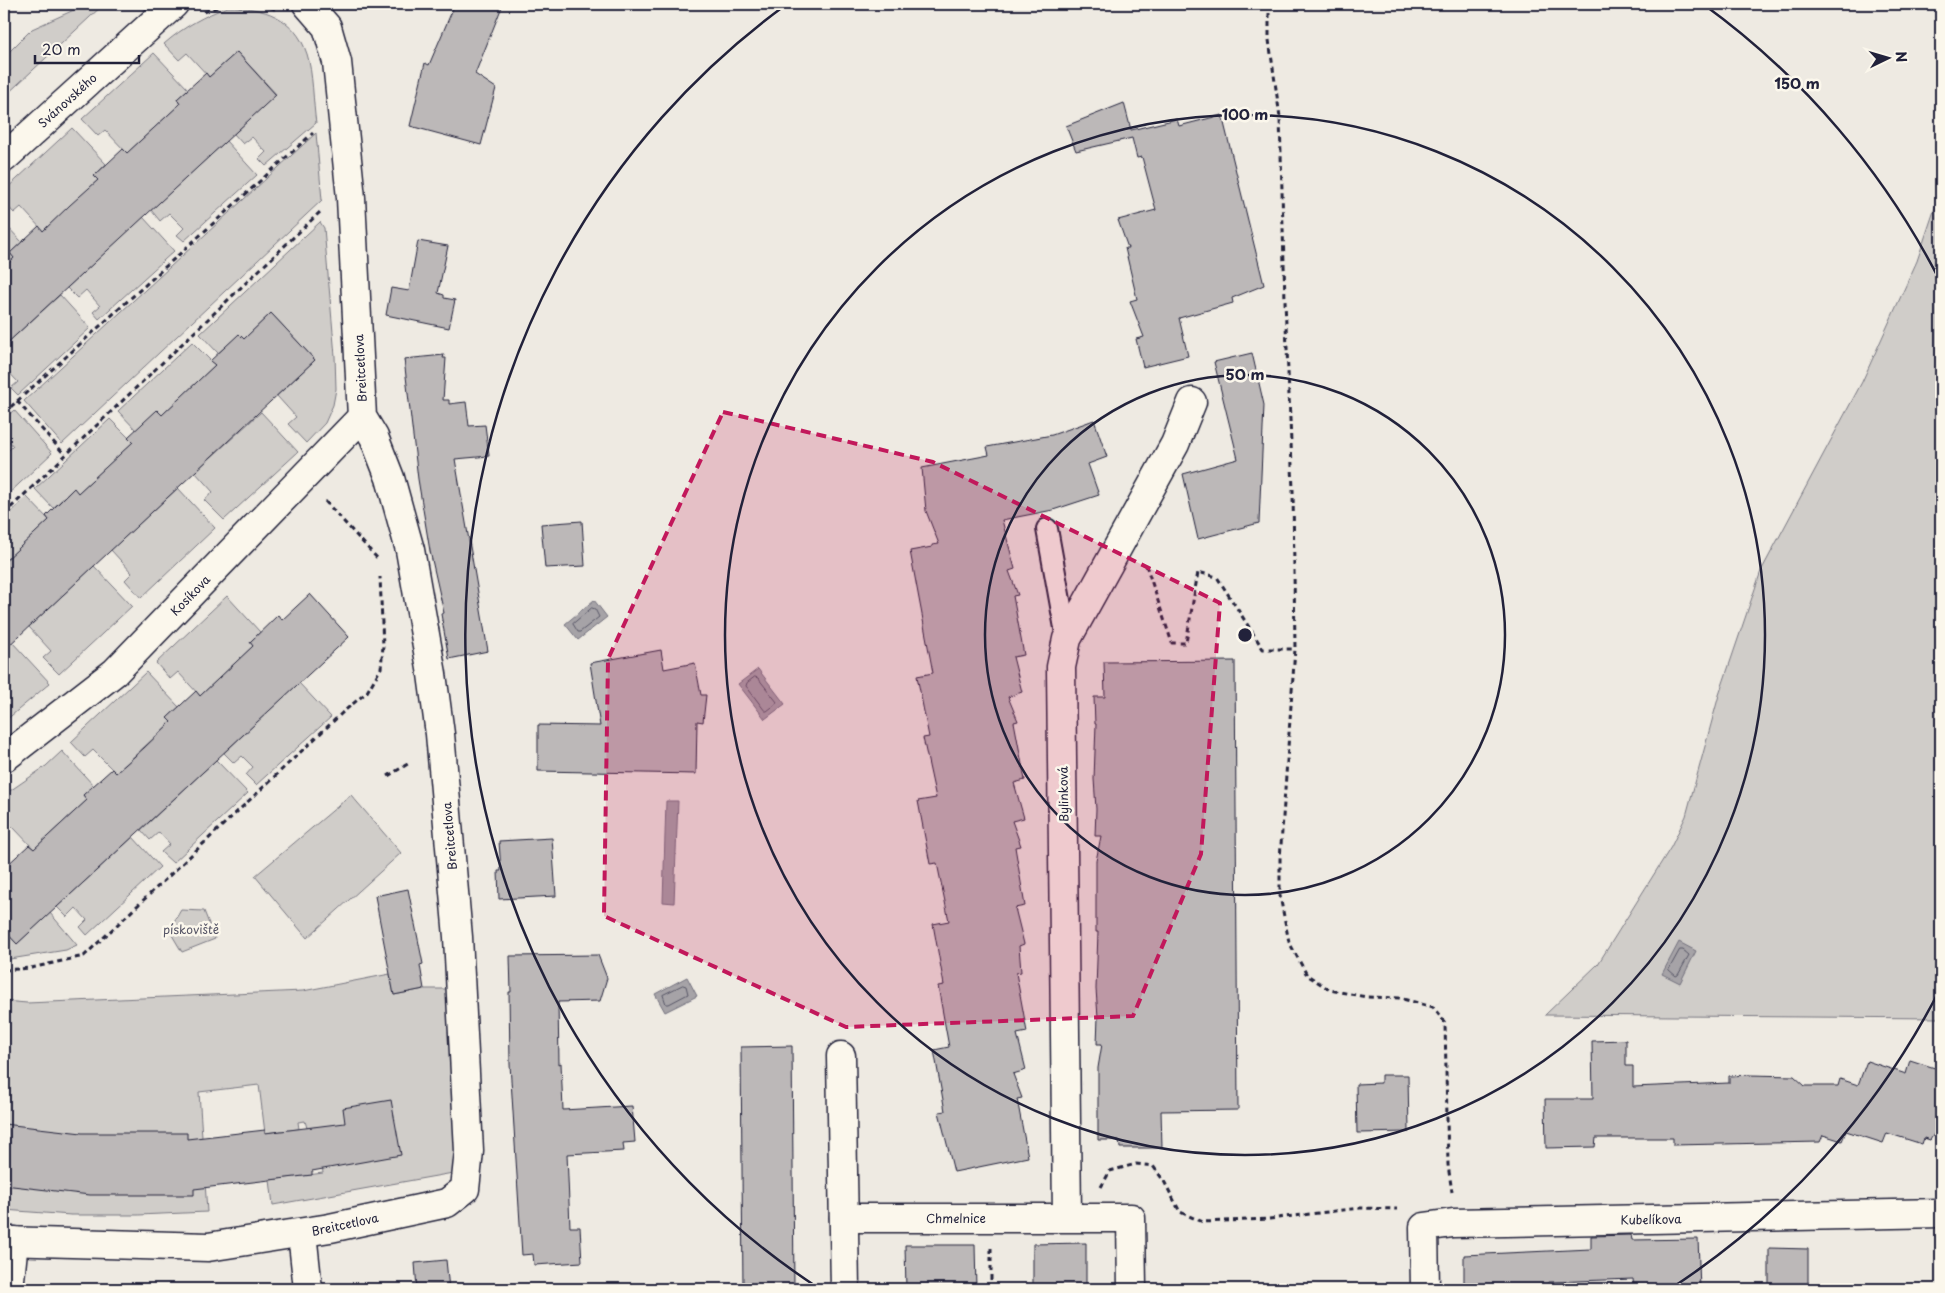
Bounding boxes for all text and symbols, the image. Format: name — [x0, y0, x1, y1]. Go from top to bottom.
scale bar — [35, 32, 139, 64]
north arrow — [1862, 32, 1912, 82]
text: 20 m — [42, 37, 81, 60]
text: N — [1891, 50, 1912, 63]
street label: Svánovského — [34, 69, 101, 131]
text: 150 m — [1774, 71, 1820, 94]
text: 100 m — [1222, 102, 1268, 125]
street label: Breitcetlova — [349, 333, 371, 402]
text: 50 m — [1226, 362, 1264, 385]
street label: Kosíkova — [166, 570, 214, 619]
centre of rings — [1236, 626, 1254, 644]
street label: Bylinková — [1054, 765, 1072, 822]
street label: Breitcetlova — [437, 801, 461, 871]
park label: pískoviště — [163, 920, 219, 938]
street label: Breitcetlova — [310, 1208, 381, 1240]
street label: Chmelnice — [926, 1209, 986, 1227]
street label: Kubelíkova — [1620, 1209, 1682, 1229]

